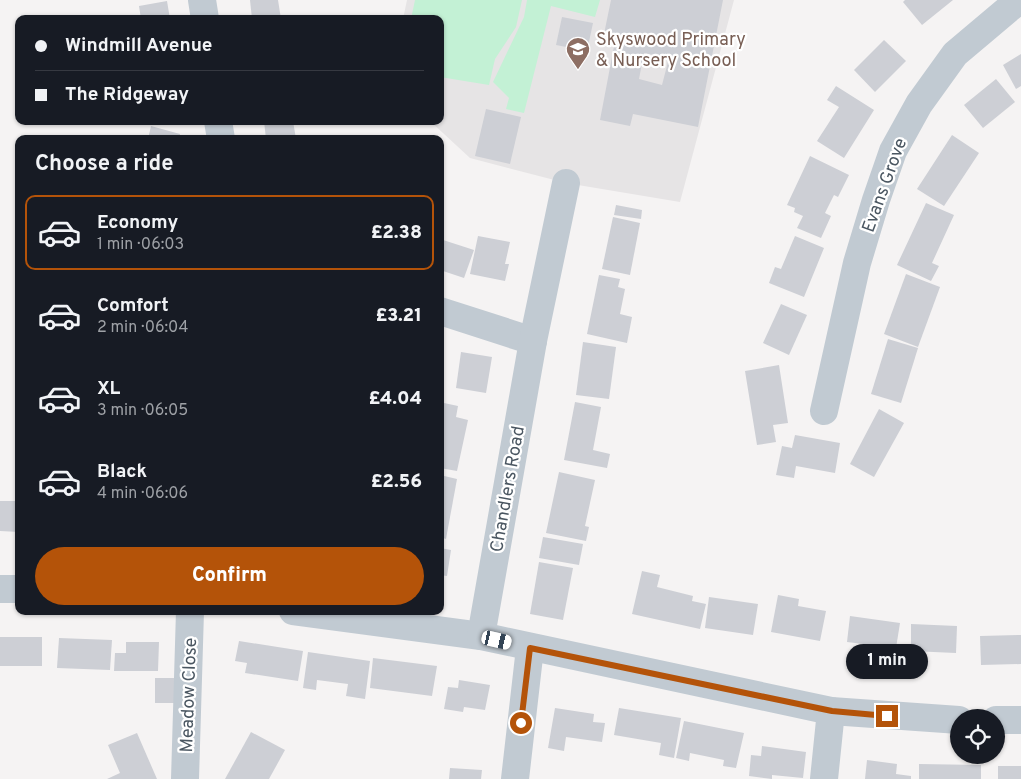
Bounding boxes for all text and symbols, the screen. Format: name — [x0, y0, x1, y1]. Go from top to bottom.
place label: Skyswood Primary & Nursery School — [596, 29, 746, 73]
text: Windmill Avenue — [65, 34, 212, 58]
school or university icon: Skyswood Primary & Nursery School — [565, 36, 591, 70]
text: The Ridgeway — [65, 83, 189, 107]
street label: Evans Grove — [858, 135, 913, 236]
text: Choose a ride — [35, 151, 173, 178]
icon: car — [37, 210, 82, 255]
text: Economy — [97, 211, 178, 235]
text: £2.38 — [371, 221, 422, 245]
text: 1 min · 06:03 — [97, 235, 184, 255]
icon: car — [37, 293, 82, 338]
text: Comfort — [97, 294, 169, 318]
text: £3.21 — [376, 304, 422, 328]
text: 2 min · 06:04 — [97, 318, 188, 338]
icon: car — [37, 376, 82, 421]
text: XL — [97, 377, 120, 401]
text: £4.04 — [368, 387, 422, 411]
text: 3 min · 06:05 — [97, 401, 188, 421]
street label: Chandlers Road — [486, 424, 531, 554]
icon: car — [37, 459, 82, 504]
text: Black — [97, 460, 147, 484]
text: £2.56 — [371, 470, 422, 494]
text: 4 min · 06:06 — [97, 484, 188, 504]
button: Confirm — [35, 547, 424, 605]
car — [480, 629, 513, 651]
street label: Meadow Close — [176, 637, 203, 753]
callout: 1 min — [846, 644, 928, 678]
text: 1 min — [867, 651, 907, 671]
route end — [876, 705, 898, 727]
map controls — [950, 709, 1005, 764]
button: locate — [950, 709, 1005, 764]
route start — [510, 712, 532, 734]

